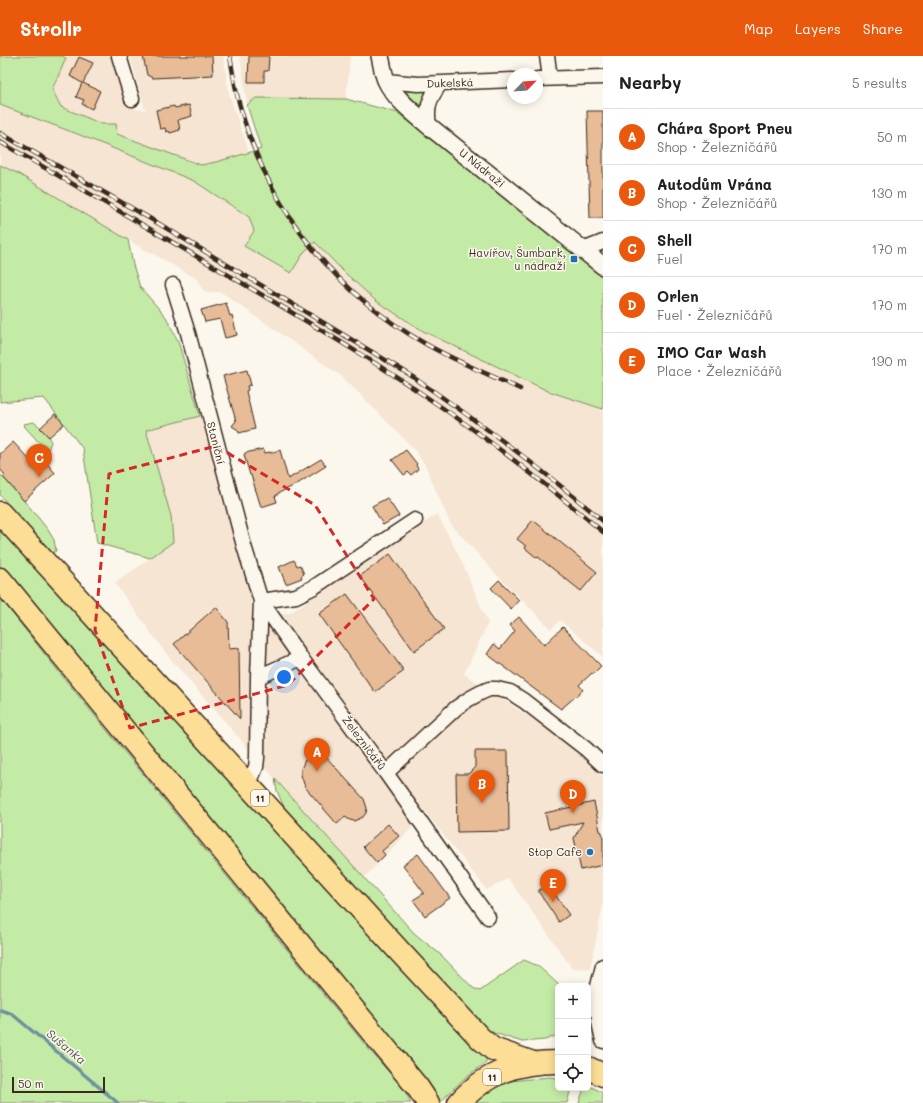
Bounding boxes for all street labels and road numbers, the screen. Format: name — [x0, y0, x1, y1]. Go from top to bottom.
street label: Dukelská — [426, 74, 474, 91]
street label: U Nádraží — [456, 145, 508, 191]
street label: Staniční — [204, 420, 229, 466]
street label: Železničářů — [339, 713, 390, 773]
road number: 11 — [251, 790, 269, 806]
road number: 11 — [483, 1069, 501, 1085]

